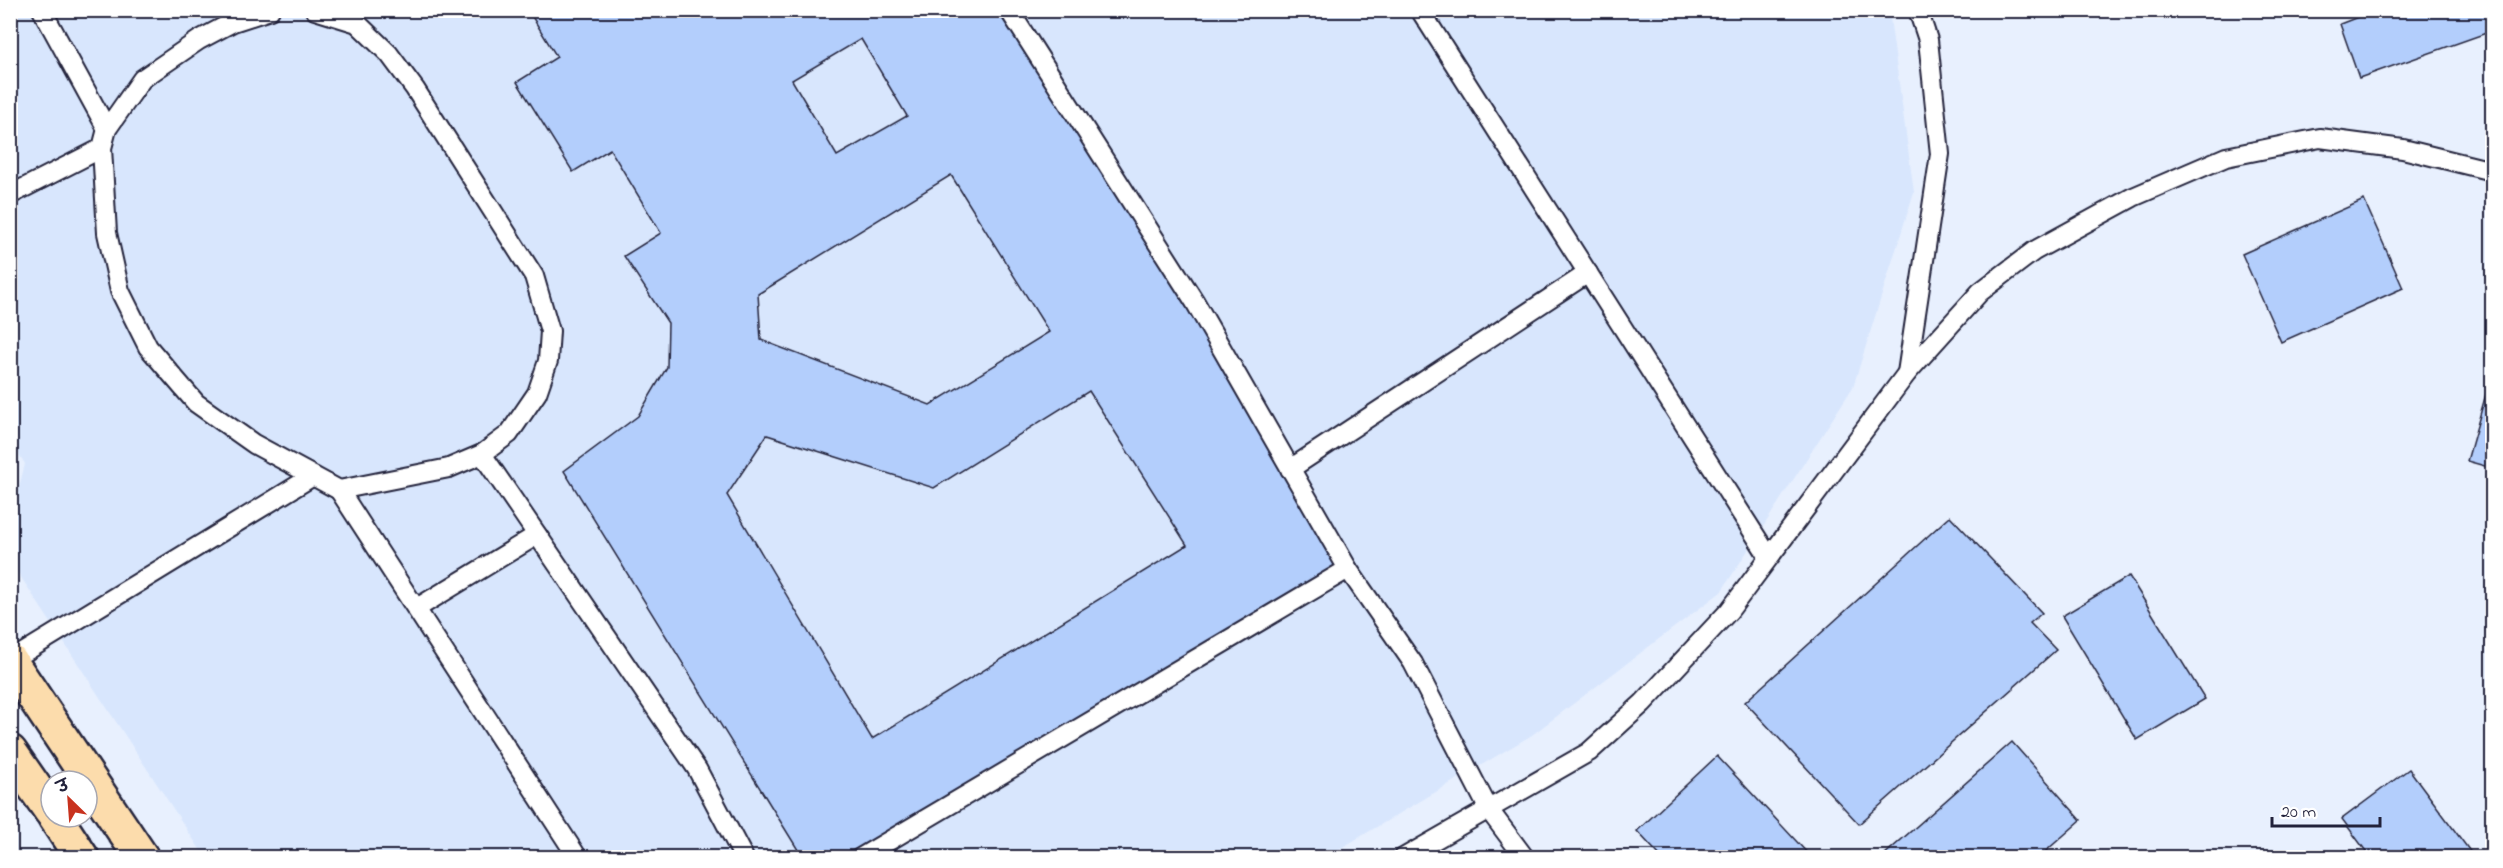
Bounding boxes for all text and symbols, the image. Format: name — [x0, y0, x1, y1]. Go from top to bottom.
north arrow — [39, 769, 99, 829]
text: उ — [52, 774, 75, 801]
scale bar — [2272, 790, 2380, 828]
text: 20 m — [2281, 800, 2316, 826]

